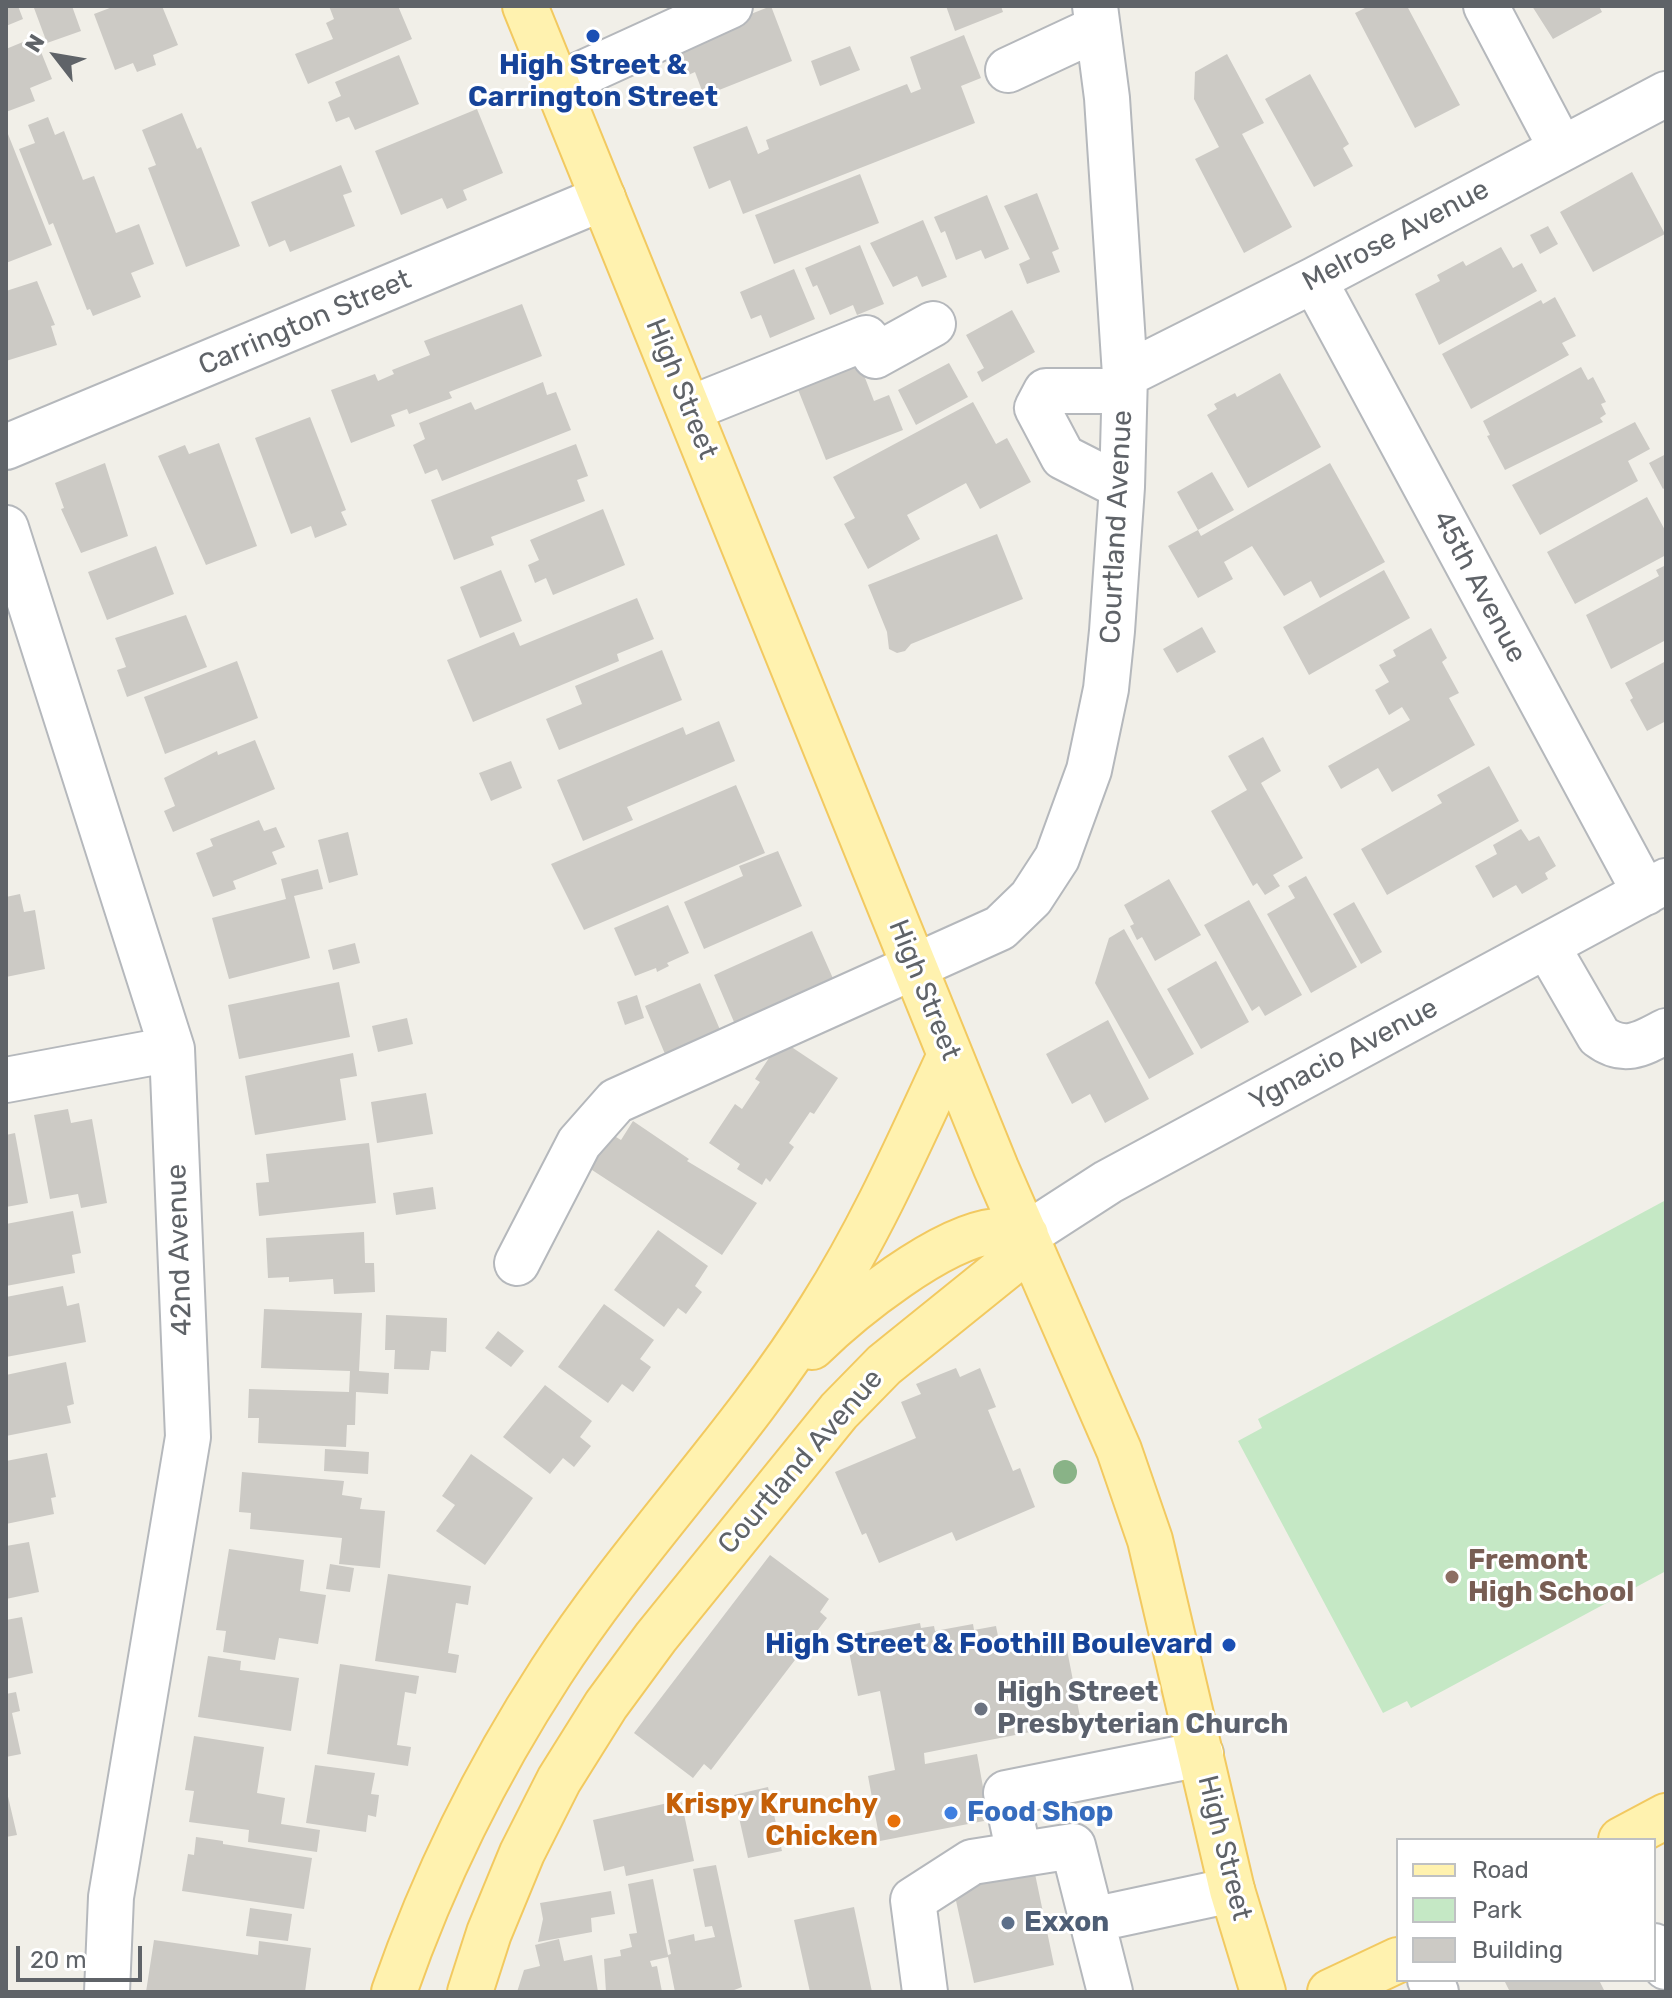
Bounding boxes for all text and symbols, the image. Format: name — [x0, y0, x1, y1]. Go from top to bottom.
north arrow — [16, 16, 96, 96]
marker: High Street & Carrington Street — [584, 27, 602, 45]
text: N — [19, 30, 51, 57]
place label: High Street & Carrington Street — [468, 49, 718, 115]
street label: Melrose Avenue — [1297, 173, 1495, 299]
street label: Carrington Street — [194, 263, 416, 383]
street label: High Street — [638, 314, 724, 464]
street label: Courtland Avenue — [1094, 409, 1140, 645]
street label: 45th Avenue — [1425, 505, 1533, 669]
street label: High Street — [881, 915, 967, 1065]
street label: Ygnacio Avenue — [1244, 991, 1444, 1119]
street label: 42nd Avenue — [160, 1163, 200, 1337]
street label: Courtland Avenue — [712, 1363, 890, 1561]
place label: Fremont High School — [1468, 1544, 1634, 1610]
marker: Fremont High School — [1443, 1568, 1461, 1586]
place label: High Street & Foothill Boulevard — [765, 1628, 1213, 1662]
marker: High Street & Foothill Boulevard — [1220, 1636, 1238, 1654]
place label: High Street Presbyterian Church — [997, 1676, 1288, 1742]
marker: High Street Presbyterian Church — [972, 1700, 990, 1718]
street label: High Street — [1190, 1772, 1258, 1924]
place label: Krispy Krunchy Chicken — [665, 1788, 878, 1854]
place label: Food Shop — [967, 1796, 1113, 1830]
marker: Food Shop — [942, 1804, 960, 1822]
marker: Krispy Krunchy Chicken — [885, 1812, 903, 1830]
legend — [1396, 1838, 1656, 1982]
text: Road — [1472, 1856, 1529, 1884]
text: Park — [1472, 1896, 1522, 1924]
place label: Exxon — [1024, 1906, 1109, 1940]
marker: Exxon — [999, 1914, 1017, 1932]
scale bar — [20, 1930, 146, 1980]
text: Building — [1472, 1936, 1563, 1964]
text: 20 m — [30, 1946, 87, 1974]

